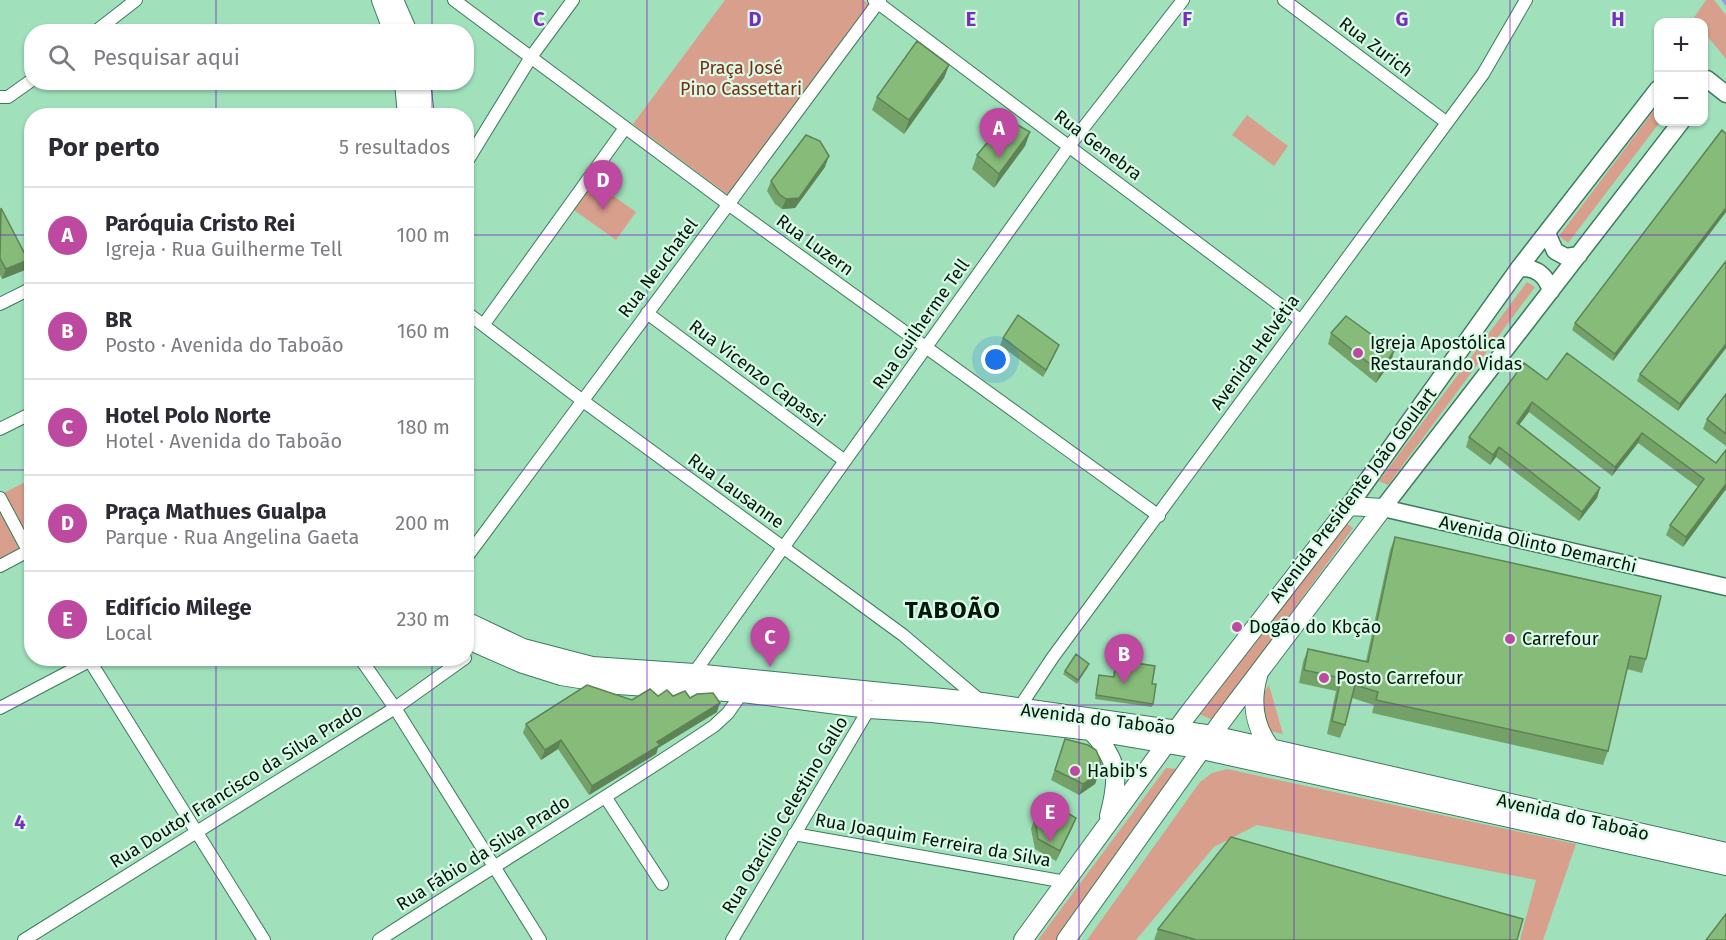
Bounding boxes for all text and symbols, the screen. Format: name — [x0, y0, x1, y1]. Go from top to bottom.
text: C — [533, 7, 545, 31]
text: D — [748, 7, 762, 31]
text: E — [966, 7, 976, 31]
text: F — [1182, 7, 1192, 31]
text: G — [1396, 7, 1408, 31]
text: H — [1611, 7, 1625, 31]
street label: Rua Zurich — [1335, 12, 1417, 82]
map controls — [1654, 18, 1708, 126]
button: + — [1654, 18, 1708, 72]
search box — [24, 24, 474, 90]
icon: search — [45, 41, 78, 74]
text: Pesquisar aqui — [93, 44, 240, 71]
park label: Praça José Pino Cassettari — [680, 57, 802, 100]
button: − — [1654, 72, 1708, 126]
street label: Rua Genebra — [1050, 105, 1146, 185]
pin: A — [980, 108, 1018, 158]
text: Por perto — [48, 132, 160, 163]
text: 5 resultados — [339, 135, 450, 159]
pin: D — [584, 160, 622, 210]
text: Paróquia Cristo Rei — [105, 210, 295, 237]
street label: Rua Luzern — [772, 210, 858, 280]
street label: Rua Neuchatel — [613, 214, 703, 322]
text: A — [62, 223, 73, 247]
text: 100 m — [397, 223, 450, 247]
text: Igreja · Rua Guilherme Tell — [105, 237, 342, 261]
street label: Rua Guilherme Tell — [868, 255, 974, 393]
street label: Avenida Helvétia — [1206, 290, 1304, 414]
text: BR — [105, 306, 132, 333]
street label: Rua Vicenzo Capassi — [685, 315, 829, 431]
text: B — [61, 319, 74, 343]
text: 160 m — [397, 319, 450, 343]
place label: Igreja Apostólica Restaurando Vidas — [1370, 332, 1522, 375]
text: Posto · Avenida do Taboão — [105, 333, 344, 357]
your location — [981, 345, 1010, 374]
marker: Igreja Apostólica Restaurando Vidas — [1351, 346, 1365, 360]
street label: Avenida Presidente João Goulart — [1265, 383, 1441, 607]
text: Hotel Polo Norte — [105, 402, 271, 429]
text: C — [62, 415, 73, 439]
text: 180 m — [397, 415, 450, 439]
text: Hotel · Avenida do Taboão — [105, 429, 342, 453]
street label: Rua Lausanne — [683, 449, 789, 533]
text: Praça Mathues Gualpa — [105, 498, 327, 525]
text: D — [61, 511, 74, 535]
text: 200 m — [395, 511, 450, 535]
street label: Avenida Olinto Demarchi — [1437, 511, 1639, 577]
text: Parque · Rua Angelina Gaeta — [105, 525, 359, 549]
text: Edifício Milege — [105, 594, 252, 621]
district label: TABOÃO — [905, 596, 1001, 624]
text: E — [62, 607, 73, 631]
text: 230 m — [397, 607, 450, 631]
place label: Dogão do Kbção — [1249, 616, 1381, 638]
pin: C — [750, 618, 790, 667]
marker: Dogão do Kbção — [1230, 620, 1244, 634]
text: Local — [105, 621, 152, 645]
place label: Carrefour — [1522, 628, 1599, 650]
marker: Carrefour — [1503, 632, 1517, 646]
pin: B — [1104, 634, 1144, 684]
place label: Posto Carrefour — [1336, 667, 1463, 689]
marker: Posto Carrefour — [1317, 671, 1331, 685]
street label: Rua Doutor Francisco da Silva Prado — [106, 699, 366, 873]
street label: Avenida do Taboão — [1020, 699, 1176, 739]
street label: Rua Otacílio Celestino Gallo — [717, 712, 853, 918]
place label: Habib's — [1087, 760, 1147, 782]
marker: Habib's — [1068, 764, 1082, 778]
street label: Avenida do Taboão — [1495, 789, 1651, 845]
street label: Rua Fábio da Silva Prado — [392, 791, 574, 915]
pin: E — [1030, 792, 1070, 842]
street label: Rua Joaquim Ferreira da Silva — [813, 808, 1053, 872]
text: 4 — [14, 810, 26, 834]

